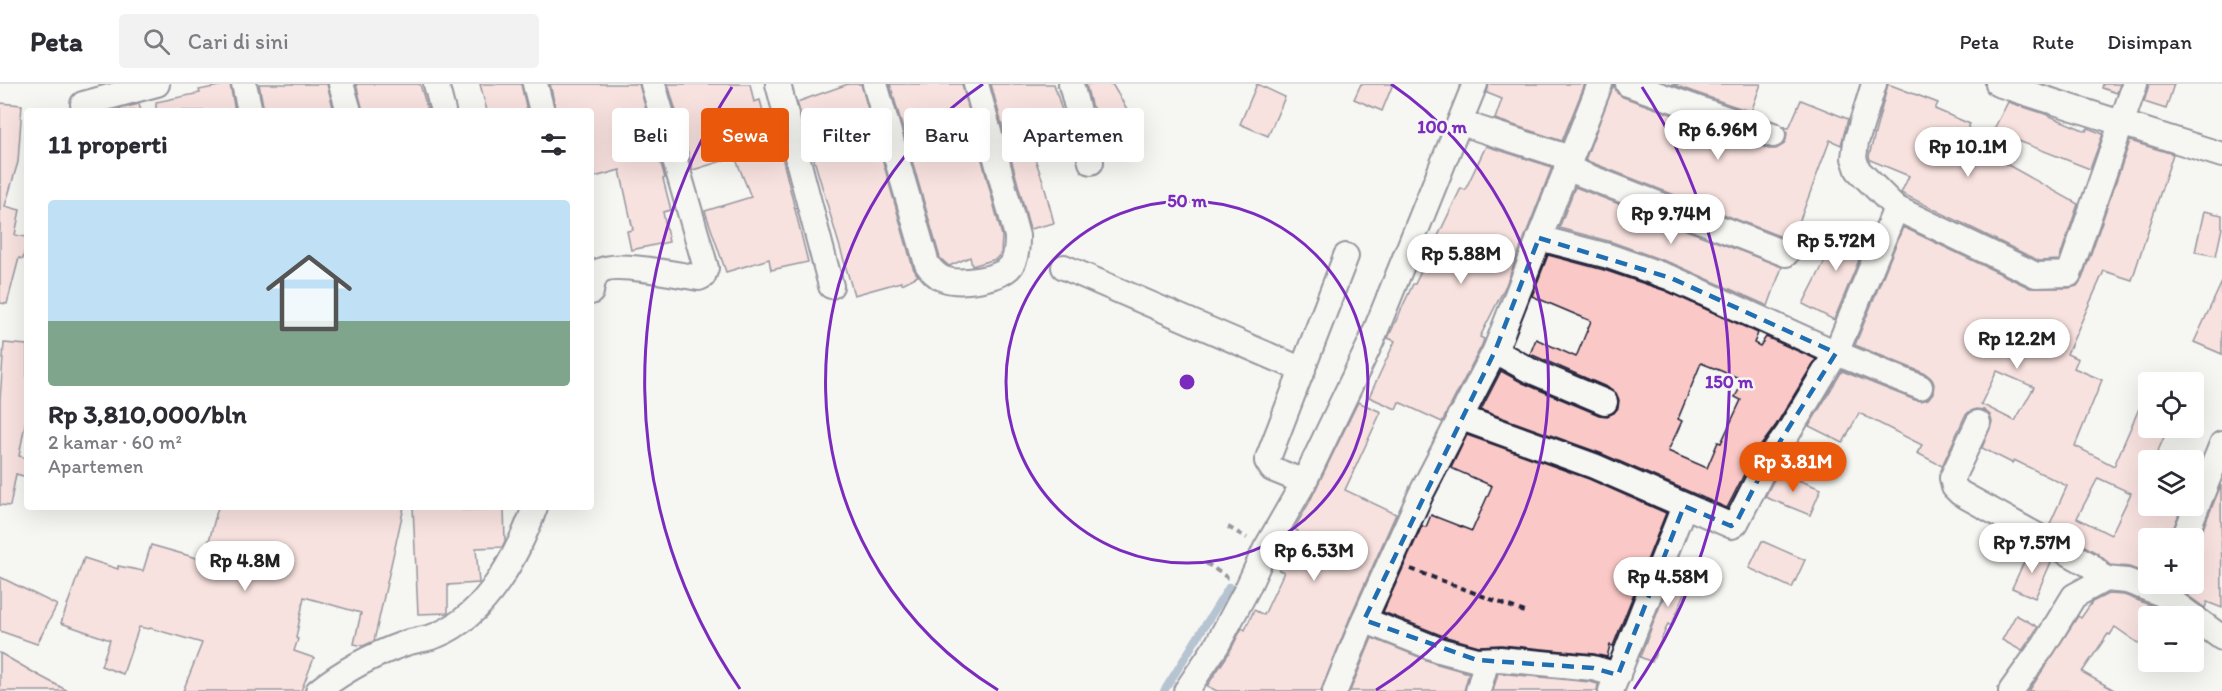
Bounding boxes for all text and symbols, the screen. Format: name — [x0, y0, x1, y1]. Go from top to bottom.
search box — [119, 14, 539, 68]
text: Peta — [30, 24, 83, 58]
icon: search — [140, 25, 173, 58]
text: Cari di sini — [188, 28, 289, 55]
text: Peta — [1959, 29, 1999, 54]
text: Rute — [2032, 29, 2074, 54]
text: Disimpan — [2107, 29, 2192, 54]
chip: Beli — [612, 108, 689, 162]
chip: Sewa — [701, 108, 789, 162]
chip: Filter — [801, 108, 892, 162]
chip: Baru — [904, 108, 990, 162]
chip: Apartemen — [1002, 108, 1144, 162]
pin: Rp 6.96M — [1656, 110, 1780, 161]
text: 100 m — [1417, 116, 1468, 138]
text: Rp 6.96M — [1678, 117, 1758, 141]
pin: Rp 10.1M — [1906, 127, 2030, 178]
text: 11 properti — [48, 128, 168, 160]
icon: filters — [537, 128, 570, 161]
text: Rp 10.1M — [1929, 134, 2007, 158]
text: 50 m — [1167, 190, 1208, 212]
pin: Rp 9.74M — [1609, 194, 1733, 245]
text: Rp 9.74M — [1631, 201, 1711, 225]
pin: Rp 5.72M — [1774, 221, 1898, 272]
text: Rp 5.72M — [1797, 228, 1875, 252]
pin: Rp 5.88M — [1399, 234, 1523, 285]
icon: home — [255, 239, 363, 347]
text: Rp 5.88M — [1421, 241, 1501, 265]
pin: Rp 12.2M — [1955, 319, 2079, 370]
text: Rp 12.2M — [1978, 326, 2056, 350]
text: 150 m — [1705, 371, 1754, 393]
centre of rings — [1177, 372, 1197, 392]
map controls — [2138, 372, 2204, 672]
button: locate — [2138, 372, 2204, 438]
text: Rp 3,810,000/bln — [48, 398, 247, 430]
text: 2 kamar · 60 m² — [48, 430, 182, 454]
pin: Rp 3.81M — [1731, 442, 1855, 493]
text: Rp 3.81M — [1754, 449, 1832, 473]
button: layers — [2138, 450, 2204, 516]
text: Apartemen — [48, 454, 143, 478]
pin: Rp 7.57M — [1970, 523, 2094, 574]
button: + — [2138, 528, 2204, 594]
text: Rp 7.57M — [1993, 530, 2071, 554]
pin: Rp 6.53M — [1252, 531, 1376, 582]
text: Rp 6.53M — [1274, 538, 1354, 562]
pin: Rp 4.8M — [190, 541, 300, 592]
text: Rp 4.8M — [209, 548, 281, 572]
pin: Rp 4.58M — [1606, 557, 1730, 608]
text: Rp 4.58M — [1627, 564, 1709, 588]
button: − — [2138, 606, 2204, 672]

